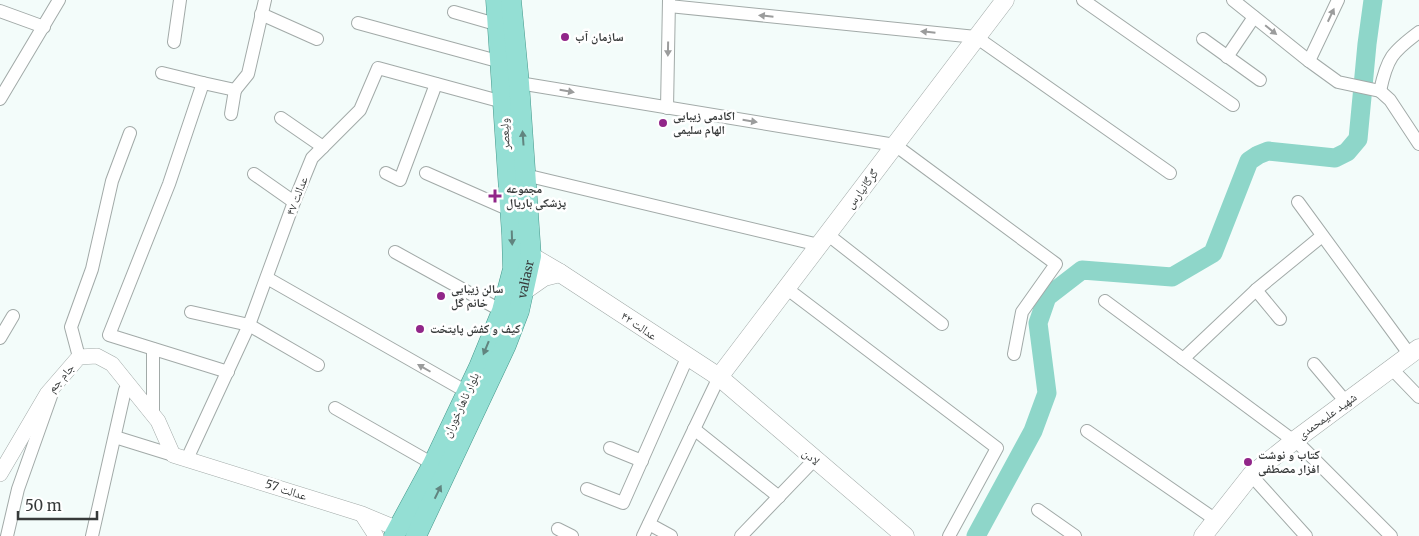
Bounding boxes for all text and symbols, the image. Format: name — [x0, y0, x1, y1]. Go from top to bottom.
one-way arrow — [1328, 8, 1336, 22]
one-way arrow — [758, 12, 774, 20]
one-way arrow — [1264, 25, 1277, 36]
one-way arrow — [920, 28, 936, 36]
place label: سازمان آب — [575, 29, 624, 45]
marker: سازمان آب — [559, 31, 571, 43]
one-way arrow — [664, 41, 672, 57]
one-way arrow — [559, 87, 575, 95]
place label: اکادمی زیبایی الهام سلیمی — [673, 108, 735, 138]
marker: اکادمی زیبایی الهام سلیمی — [657, 117, 669, 129]
street label: ولیعصر — [496, 118, 513, 151]
one-way arrow — [742, 118, 758, 126]
one-way arrow — [518, 130, 526, 146]
street label: گرگانپارس — [842, 166, 881, 211]
street label: عدالت ۴۷ — [282, 174, 311, 217]
place label: مجموعه پزشکی باریال — [506, 181, 567, 211]
marker: مجموعه پزشکی باریال — [488, 189, 502, 203]
one-way arrow — [508, 230, 516, 246]
street label: valiasr — [514, 258, 537, 301]
place label: سالن زیبایی خانم گل — [451, 281, 504, 311]
marker: سالن زیبایی خانم گل — [435, 290, 447, 302]
street label: عدالت ۴۲ — [618, 308, 660, 343]
place label: کیف و کفش پایتخت — [430, 321, 521, 337]
marker: کیف و کفش پایتخت — [414, 323, 426, 335]
one-way arrow — [482, 341, 490, 355]
street label: جام جم — [44, 360, 78, 396]
one-way arrow — [418, 363, 431, 372]
street label: بلوار ناهارخوران — [439, 370, 482, 440]
street label: شهید علیمحمدی — [1294, 389, 1359, 442]
street label: لادن — [800, 445, 823, 468]
place label: کتاب و نوشت افزار مصطفی — [1258, 447, 1320, 477]
marker: کتاب و نوشت افزار مصطفی — [1242, 456, 1254, 468]
street label: عدالت 57 — [263, 476, 309, 503]
one-way arrow — [434, 485, 442, 499]
scale bar — [18, 488, 96, 520]
text: 50 m — [25, 496, 62, 515]

